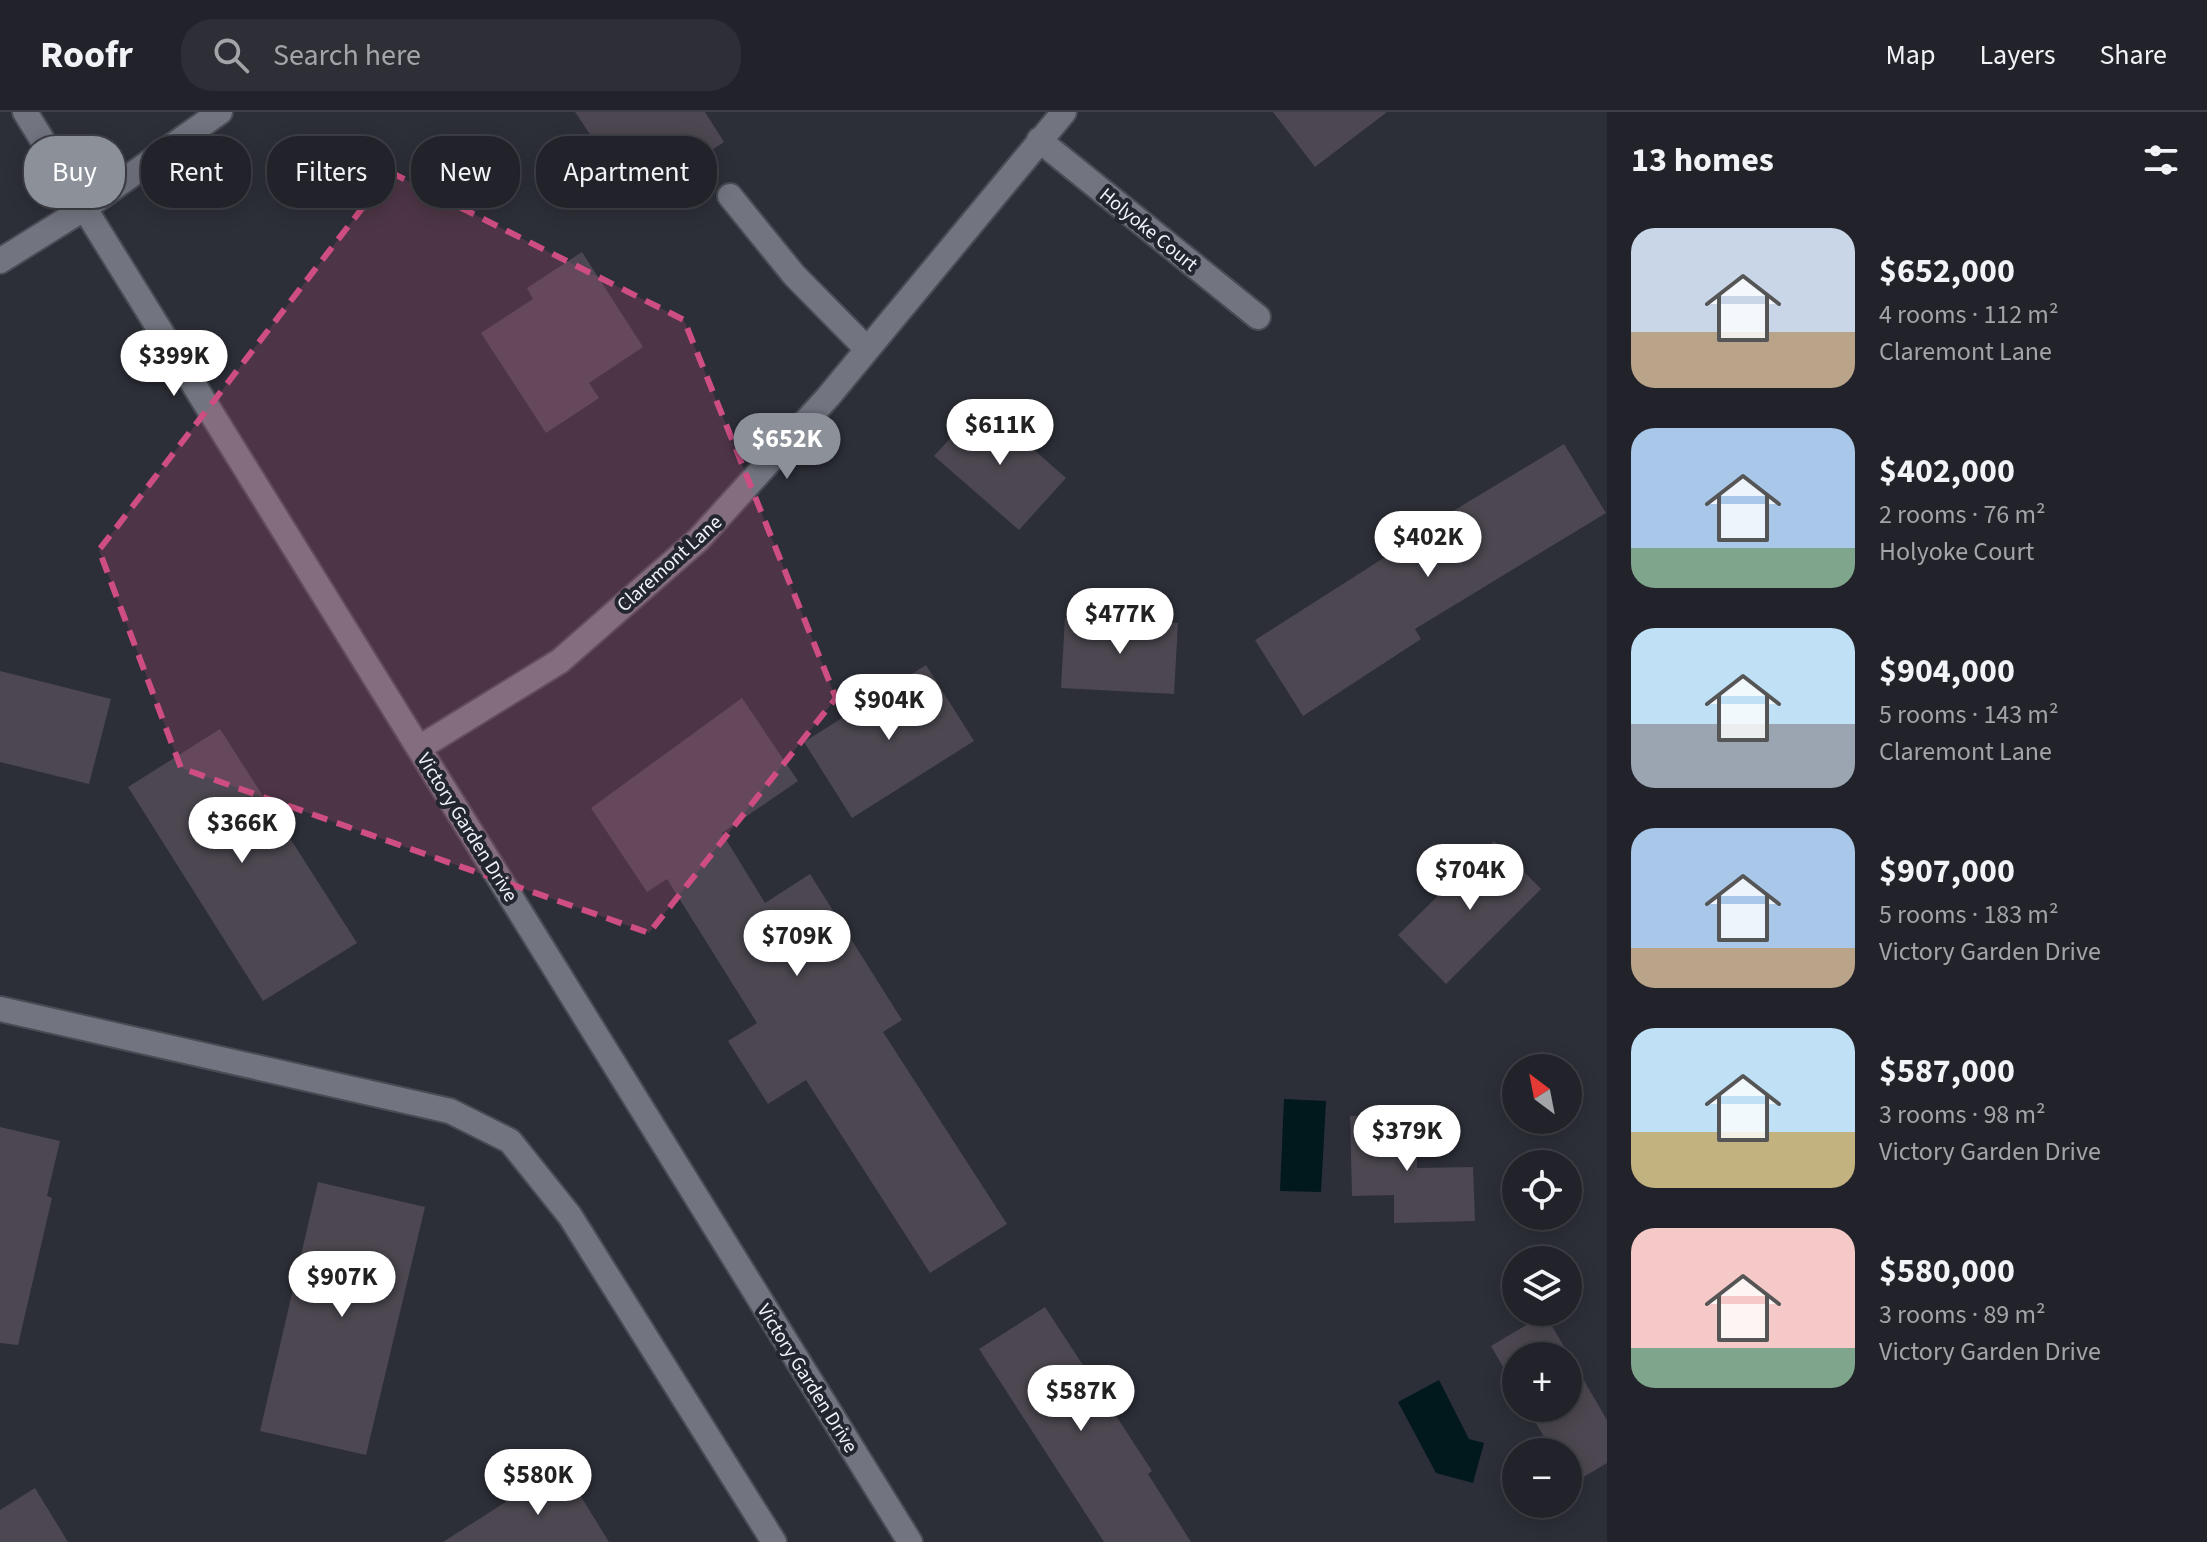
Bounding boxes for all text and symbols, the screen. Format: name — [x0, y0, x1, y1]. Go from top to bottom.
search box — [181, 19, 741, 91]
text: Roofr — [40, 28, 133, 82]
icon: search — [209, 33, 253, 77]
text: Search here — [273, 34, 421, 77]
text: Map — [1885, 35, 1935, 75]
text: Layers — [1979, 35, 2055, 75]
text: Share — [2099, 35, 2167, 75]
chip: Buy — [24, 136, 125, 208]
chip: Rent — [141, 136, 251, 208]
chip: Filters — [267, 136, 395, 208]
chip: New — [411, 136, 520, 208]
chip: Apartment — [536, 136, 717, 208]
text: 13 homes — [1631, 136, 1774, 185]
icon: filters — [2139, 138, 2183, 182]
street label: Holyoke Court — [1093, 181, 1204, 278]
text: $652,000 — [1879, 247, 2015, 296]
icon: home — [1695, 260, 1791, 356]
text: 4 rooms · 112 m² — [1879, 296, 2058, 333]
pin: $399K — [118, 330, 230, 398]
text: Claremont Lane — [1879, 333, 2052, 370]
text: $399K — [139, 337, 209, 374]
pin: $611K — [944, 399, 1056, 467]
text: $611K — [965, 406, 1035, 443]
pin: $652K — [731, 413, 843, 481]
text: $652K — [752, 420, 822, 457]
text: $402,000 — [1879, 447, 2015, 496]
icon: home — [1695, 460, 1791, 556]
text: 2 rooms · 76 m² — [1879, 496, 2046, 533]
street label: Claremont Lane — [611, 509, 729, 619]
pin: $402K — [1372, 511, 1484, 579]
text: $402K — [1393, 518, 1463, 555]
text: Holyoke Court — [1879, 533, 2034, 570]
pin: $477K — [1064, 588, 1176, 656]
text: $477K — [1085, 595, 1155, 632]
text: $904,000 — [1879, 647, 2015, 696]
icon: home — [1695, 660, 1791, 756]
pin: $904K — [833, 674, 945, 742]
text: $904K — [854, 681, 924, 718]
text: 5 rooms · 143 m² — [1879, 696, 2058, 733]
text: Claremont Lane — [1879, 733, 2052, 770]
street label: Victory Garden Drive — [410, 748, 524, 907]
pin: $366K — [186, 797, 298, 865]
text: $366K — [207, 804, 277, 841]
pin: $704K — [1414, 844, 1526, 912]
text: $907,000 — [1879, 847, 2015, 896]
text: $704K — [1435, 851, 1505, 888]
icon: home — [1695, 860, 1791, 956]
text: 5 rooms · 183 m² — [1879, 896, 2058, 933]
pin: $709K — [741, 910, 853, 978]
text: $709K — [762, 917, 832, 954]
text: Victory Garden Drive — [1879, 933, 2101, 970]
text: $587,000 — [1879, 1047, 2015, 1096]
north arrow — [1502, 1054, 1582, 1134]
map controls — [1502, 1054, 1582, 1518]
icon: home — [1695, 1060, 1791, 1156]
text: 3 rooms · 98 m² — [1879, 1096, 2046, 1133]
pin: $379K — [1351, 1105, 1463, 1173]
text: $379K — [1372, 1112, 1442, 1149]
text: Victory Garden Drive — [1879, 1133, 2101, 1170]
button: locate — [1502, 1150, 1582, 1230]
button: layers — [1502, 1246, 1582, 1326]
text: $580,000 — [1879, 1247, 2015, 1296]
pin: $907K — [286, 1251, 398, 1319]
text: $907K — [307, 1258, 377, 1295]
icon: home — [1695, 1260, 1791, 1356]
text: 3 rooms · 89 m² — [1879, 1296, 2046, 1333]
street label: Victory Garden Drive — [750, 1299, 864, 1458]
text: Victory Garden Drive — [1879, 1333, 2101, 1370]
button: + — [1502, 1342, 1582, 1422]
pin: $587K — [1025, 1365, 1137, 1433]
text: $587K — [1046, 1372, 1116, 1409]
button: − — [1502, 1438, 1582, 1518]
pin: $580K — [482, 1449, 594, 1517]
text: $580K — [503, 1456, 573, 1493]

